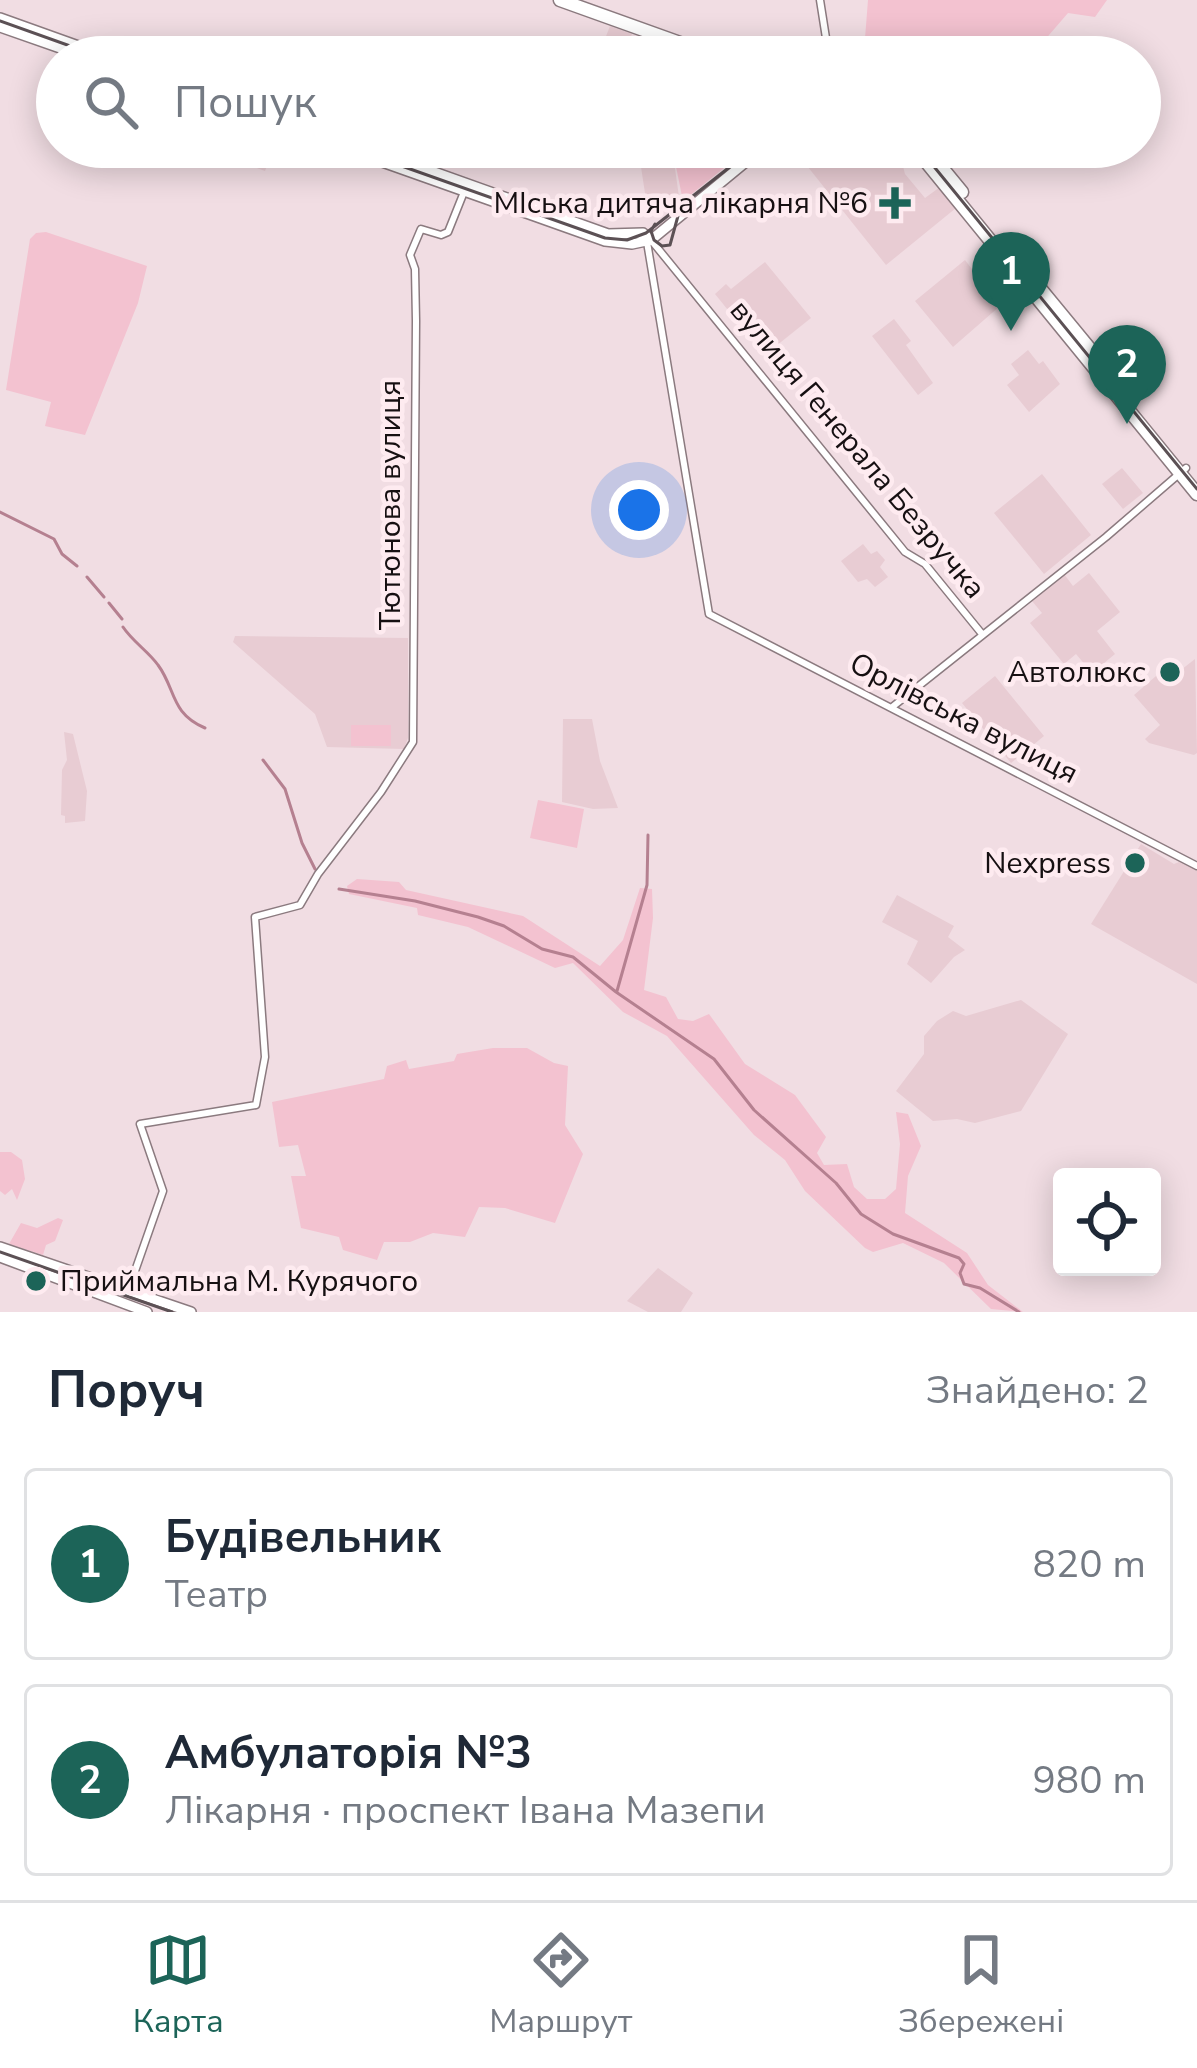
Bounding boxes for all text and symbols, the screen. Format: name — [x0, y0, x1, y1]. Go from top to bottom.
search box — [36, 36, 1161, 168]
icon: search — [78, 69, 144, 135]
text: Пошук — [174, 72, 317, 133]
place label: МІська дитяча лікарня №6 — [493, 183, 868, 224]
marker: МІська дитяча лікарня №6 — [879, 187, 911, 219]
pin: 1 — [972, 232, 1050, 331]
street label: вулиця Генерала Безручка — [720, 291, 995, 607]
pin: 2 — [1088, 325, 1166, 424]
street label: Тютюнова вулиця — [370, 380, 411, 630]
your location — [609, 480, 669, 540]
street label: Орлівська вулиця — [842, 643, 1085, 794]
place label: Автолюкс — [1007, 652, 1146, 693]
marker: Автолюкс — [1157, 659, 1183, 685]
place label: Nexpress — [984, 843, 1111, 884]
marker: Nexpress — [1122, 850, 1148, 876]
map controls — [1053, 1168, 1161, 1276]
button: locate — [1053, 1168, 1161, 1276]
place label: Приймальна М. Курячого — [60, 1261, 418, 1302]
marker: Приймальна М. Курячого — [23, 1268, 49, 1294]
text: Поруч — [48, 1355, 205, 1425]
text: Знайдено: 2 — [926, 1364, 1149, 1417]
text: Будівельник — [165, 1507, 441, 1568]
text: 1 — [78, 1538, 102, 1591]
text: 820 m — [1032, 1538, 1146, 1591]
text: Театр — [165, 1568, 268, 1621]
text: Амбулаторія №3 — [165, 1723, 532, 1784]
text: 2 — [78, 1754, 102, 1807]
text: 980 m — [1032, 1754, 1146, 1807]
text: Лікарня · проспект Івана Мазепи — [165, 1784, 766, 1837]
tab: Карта — [133, 1927, 224, 2044]
tab: Маршрут — [489, 1927, 632, 2044]
tab: Збережені — [898, 1927, 1064, 2044]

